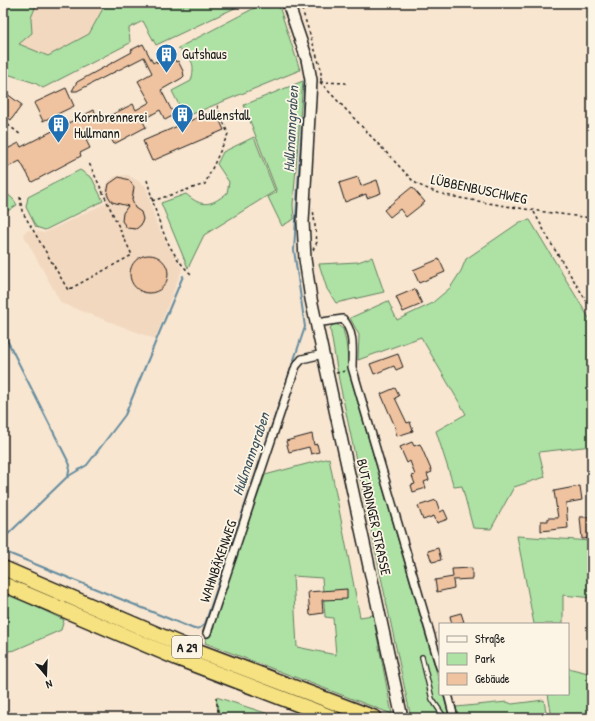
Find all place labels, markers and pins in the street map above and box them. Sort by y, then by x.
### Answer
building icon: Gutshaus [153,41,179,74]
place label: Gutshaus [182,44,227,63]
building icon: Bullenstall [170,102,196,135]
place label: Bullenstall [198,105,251,124]
place label: Kornbrennerei Hullmann [74,107,148,142]
building icon: Kornbrennerei Hullmann [46,112,72,145]

